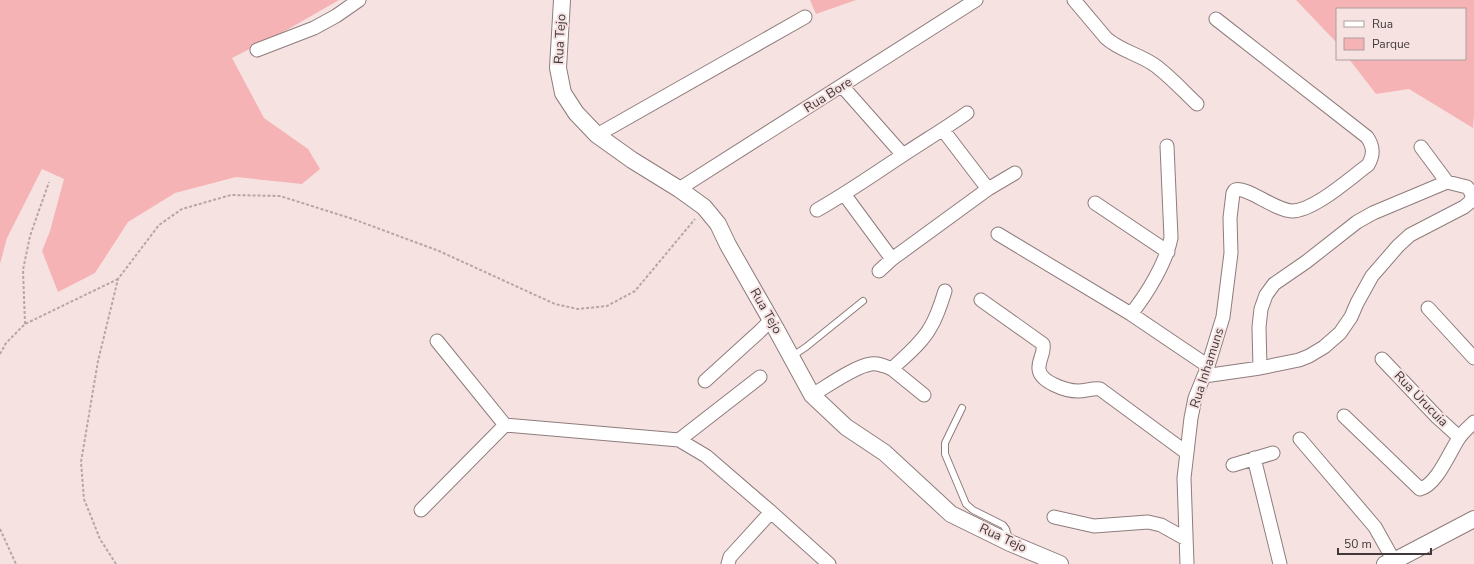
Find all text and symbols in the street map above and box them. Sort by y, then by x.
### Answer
legend [1336,8,1466,60]
street label: Rua Tejo [550,13,570,65]
text: Rua [1372,16,1393,32]
text: Parque [1372,36,1410,52]
street label: Rua Bore [800,73,856,117]
street label: Rua Tejo [746,285,786,337]
street label: Rua Inhamuns [1186,326,1228,410]
street label: Rua Urucuia [1390,367,1452,431]
street label: Rua Tejo [976,519,1030,557]
scale bar [1338,530,1431,556]
text: 50 m [1344,536,1372,552]

